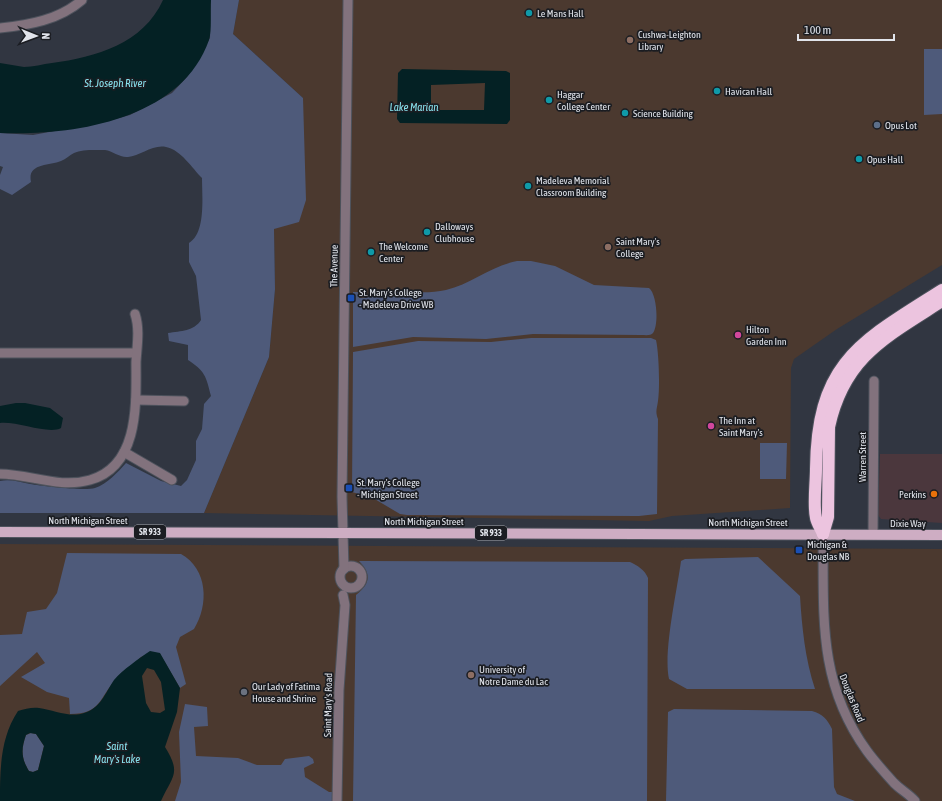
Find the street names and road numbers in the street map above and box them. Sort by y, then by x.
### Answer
street label: The Avenue [328,244,340,287]
street label: Warren Street [857,432,868,482]
street label: North Michigan Street [48,515,128,526]
street label: North Michigan Street [384,516,464,527]
street label: North Michigan Street [708,517,788,528]
street label: Dixie Way [890,518,926,529]
road number: SR 933 [134,525,166,539]
road number: SR 933 [475,526,507,540]
street label: Douglas Road [837,672,867,724]
street label: Saint Mary's Road [322,673,334,737]

